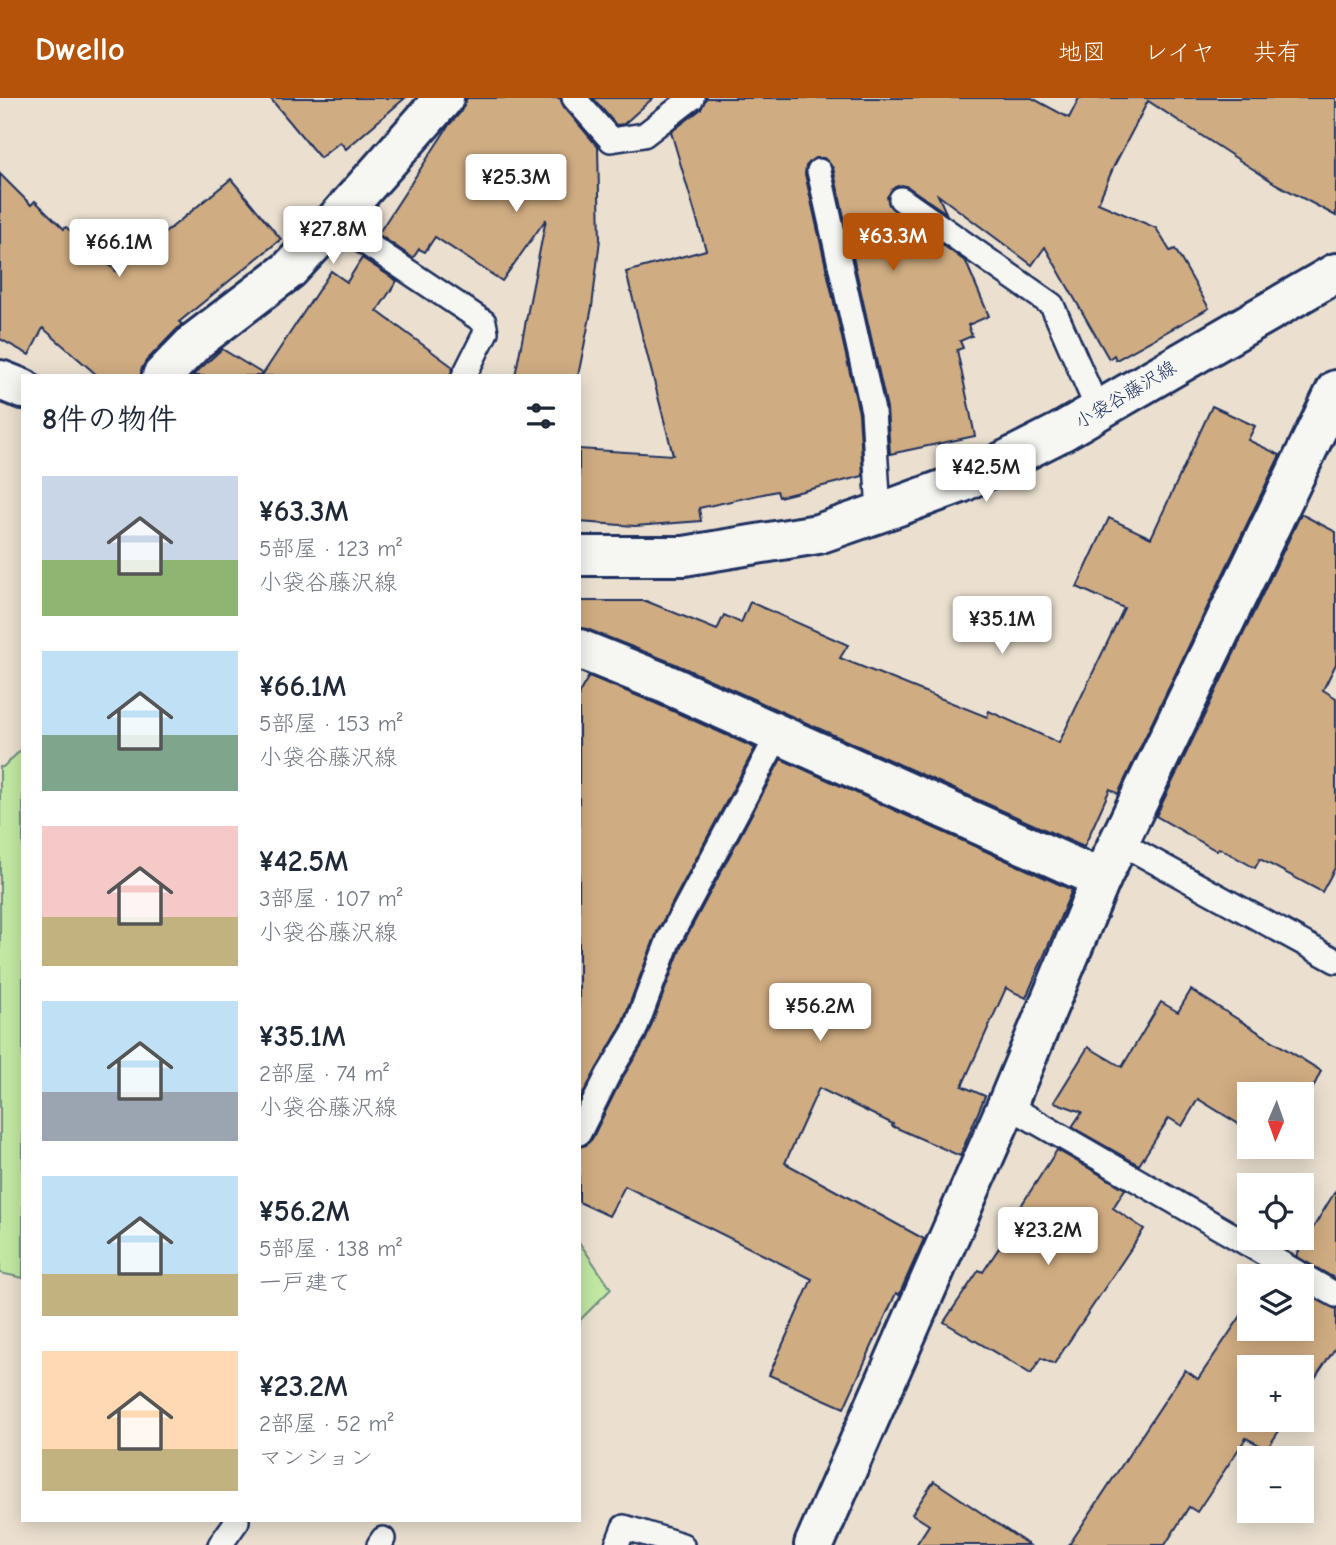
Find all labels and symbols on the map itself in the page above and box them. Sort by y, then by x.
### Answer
pin: ¥25.3M [459,155,573,214]
pin: ¥27.8M [276,206,390,266]
pin: ¥63.3M [836,214,950,273]
pin: ¥66.1M [62,220,176,279]
street label: 小袋谷藤沢線 [1071,356,1180,434]
pin: ¥42.5M [929,444,1043,504]
pin: ¥35.1M [945,596,1059,656]
pin: ¥56.2M [763,984,877,1043]
north arrow [1237,1082,1314,1158]
pin: ¥23.2M [991,1208,1105,1267]

